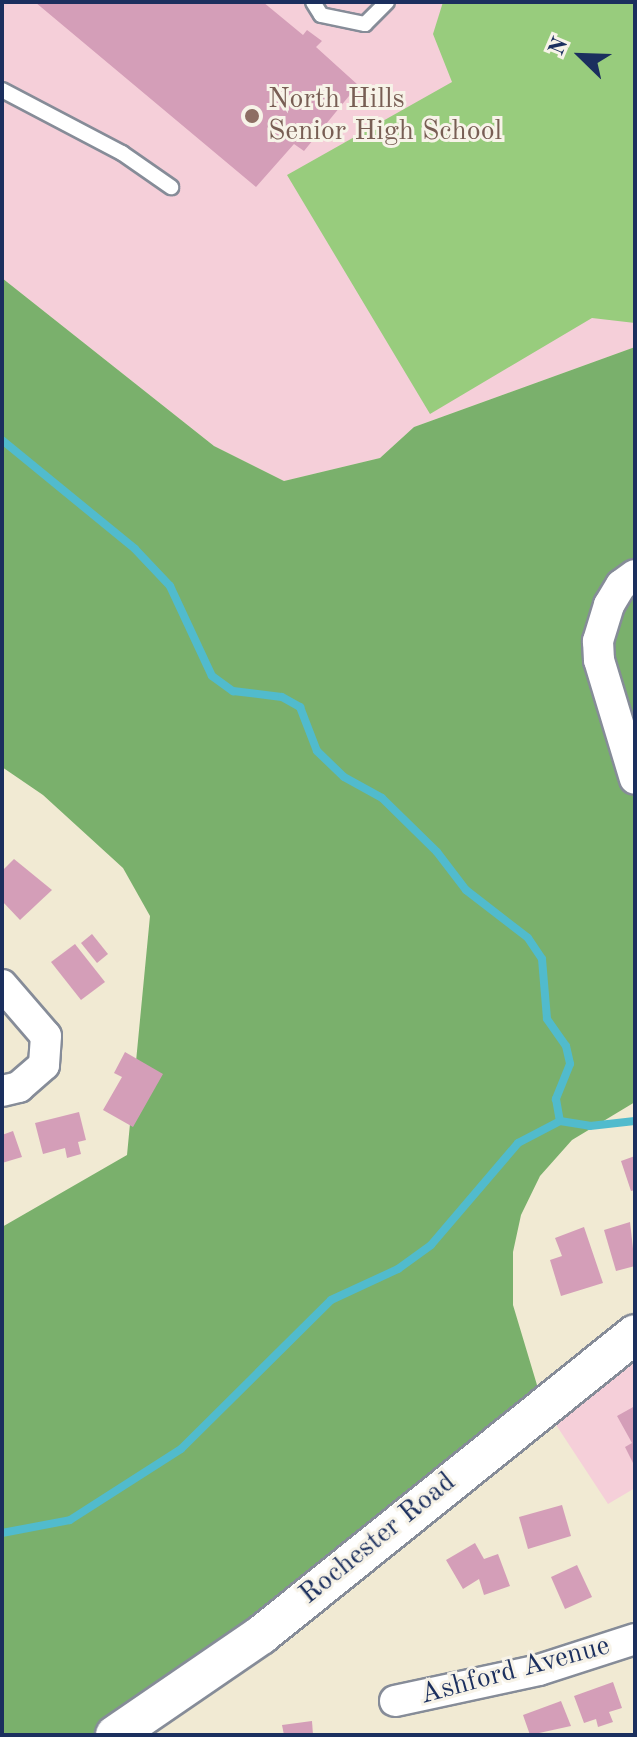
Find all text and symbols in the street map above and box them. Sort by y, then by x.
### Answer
north arrow [541,16,621,96]
text: N [545,35,572,59]
place label: North Hills Senior High School [268,83,502,149]
marker: North Hills Senior High School [243,107,261,125]
street label: Rochester Road [293,1466,463,1612]
street label: Ashford Avenue [417,1630,613,1712]

